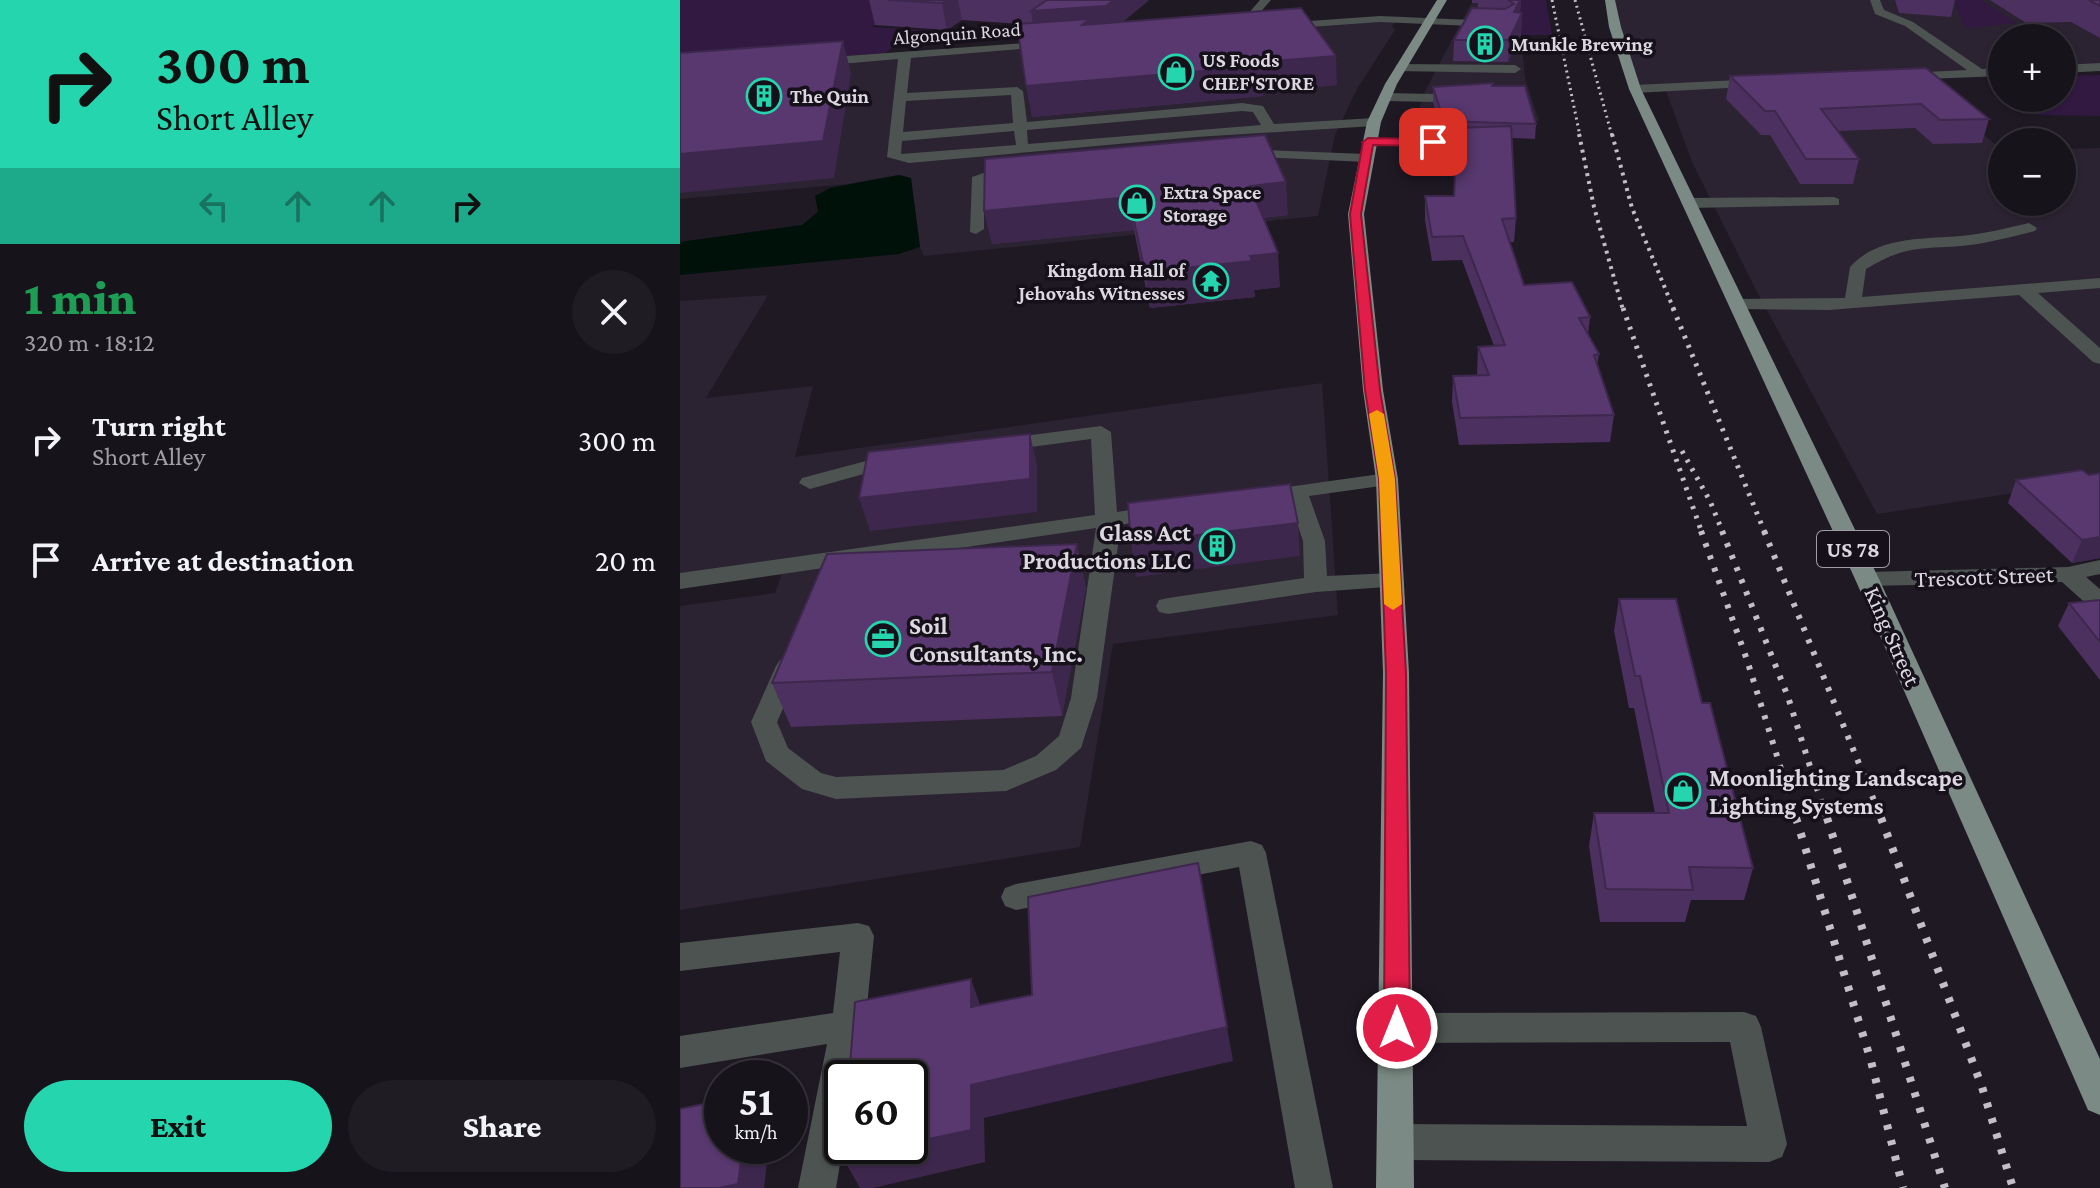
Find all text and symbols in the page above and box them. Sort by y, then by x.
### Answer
street label: Algonquin Road [892,18,1022,49]
map controls [1988,24,2076,216]
button: + [1988,24,2076,112]
building icon: Munkle Brewing [1466,25,1504,63]
icon: right [24,32,128,136]
text: 300 m [156,33,310,95]
place label: Munkle Brewing [1511,33,1653,55]
place label: US Foods CHEF'STORE [1202,49,1315,94]
shop icon: US Foods CHEF'STORE [1157,53,1195,91]
building icon: The Quin [745,77,783,115]
place label: The Quin [790,85,870,107]
text: Short Alley [156,98,313,138]
pin [1399,108,1467,176]
icon: arrive [1411,120,1455,164]
button: − [1988,128,2076,216]
place label: Extra Space Storage [1163,181,1261,226]
icon: left [192,184,236,228]
icon: ahead [276,184,320,228]
icon: ahead [360,184,404,228]
icon: right [444,184,488,228]
shop icon: Extra Space Storage [1118,184,1156,222]
place label: Kingdom Hall of Jehovahs Witnesses [1017,259,1187,304]
temple icon: Kingdom Hall of Jehovahs Witnesses [1192,262,1230,300]
button: close [572,270,656,354]
text: 1 min [24,271,136,324]
text: 320 m · 18:12 [24,328,155,357]
text: Turn right [92,409,226,442]
icon: right [24,418,68,462]
text: 300 m [578,424,656,457]
text: Short Alley [92,442,206,471]
place label: Glass Act Productions LLC [1022,519,1191,574]
building icon: Glass Act Productions LLC [1198,527,1236,565]
road number: US 78 [1817,531,1889,567]
icon: arrive [24,538,68,582]
text: Arrive at destination [92,544,354,577]
text: 20 m [595,544,656,577]
street label: Trescott Street [1914,560,2055,592]
street label: King Street [1859,582,1927,691]
place label: Soil Consultants, Inc. [909,612,1083,668]
office icon: Soil Consultants, Inc. [864,620,902,658]
place label: Moonlighting Landscape Lighting Systems [1709,764,1963,819]
shop icon: Moonlighting Landscape Lighting Systems [1664,772,1702,810]
position arrow [1355,986,1439,1070]
speed limit sign: 60 [824,1060,928,1164]
text: 51 [739,1079,773,1124]
button: Exit [24,1080,332,1172]
button: Share [348,1080,656,1172]
text: km/h [734,1121,778,1143]

